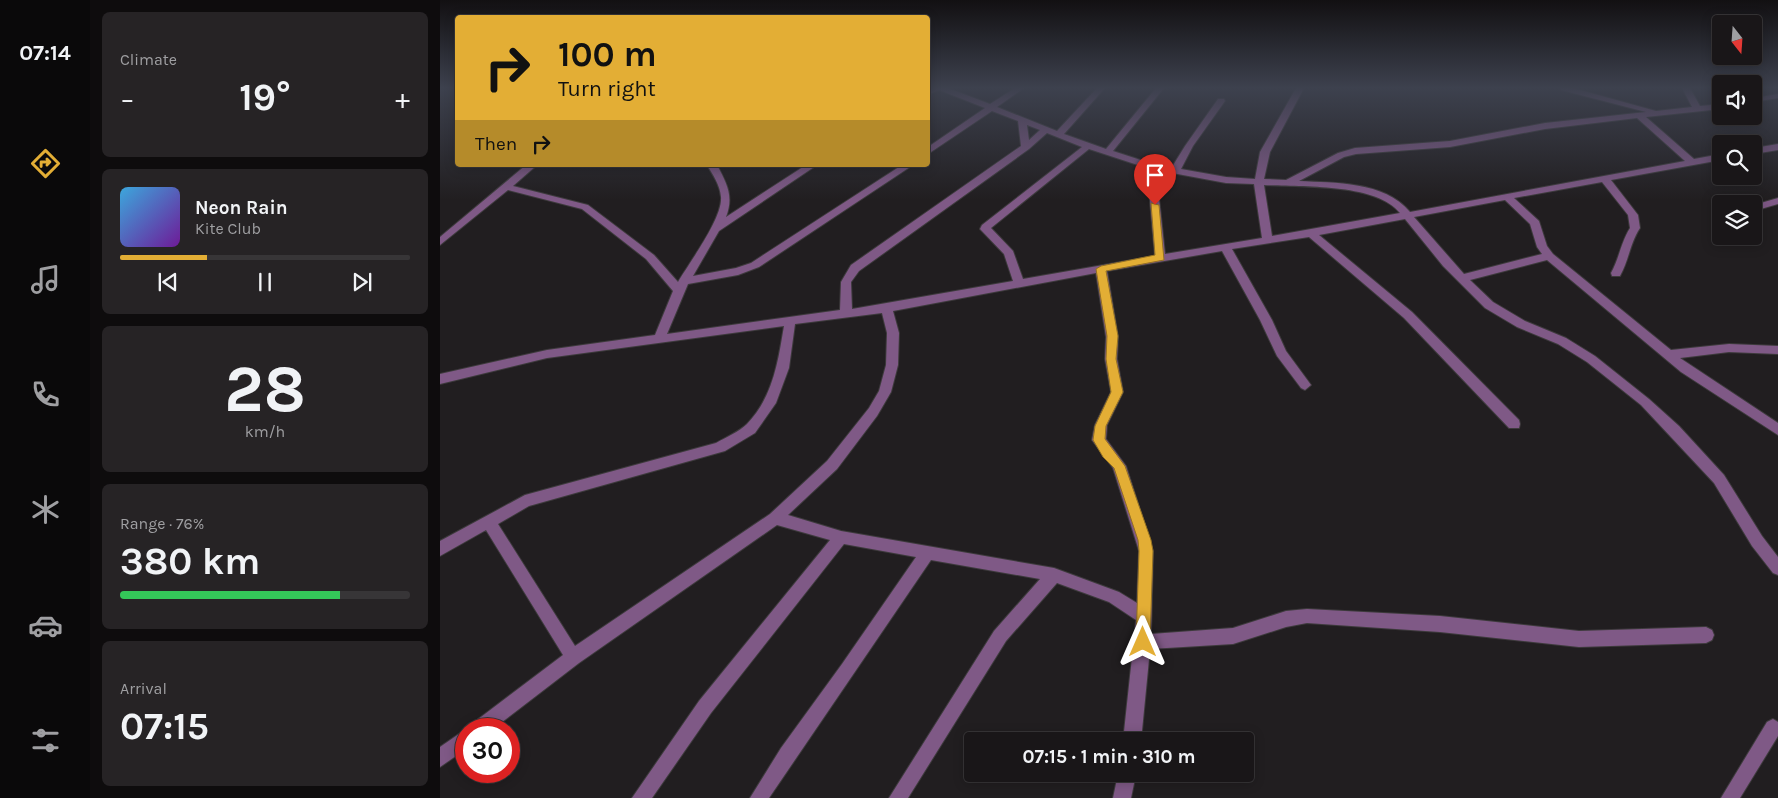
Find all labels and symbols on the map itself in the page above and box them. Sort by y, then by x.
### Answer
north arrow [1712,15,1762,65]
pin [1134,154,1176,205]
position arrow [1116,615,1168,667]
speed limit sign: 30 [455,718,520,783]

